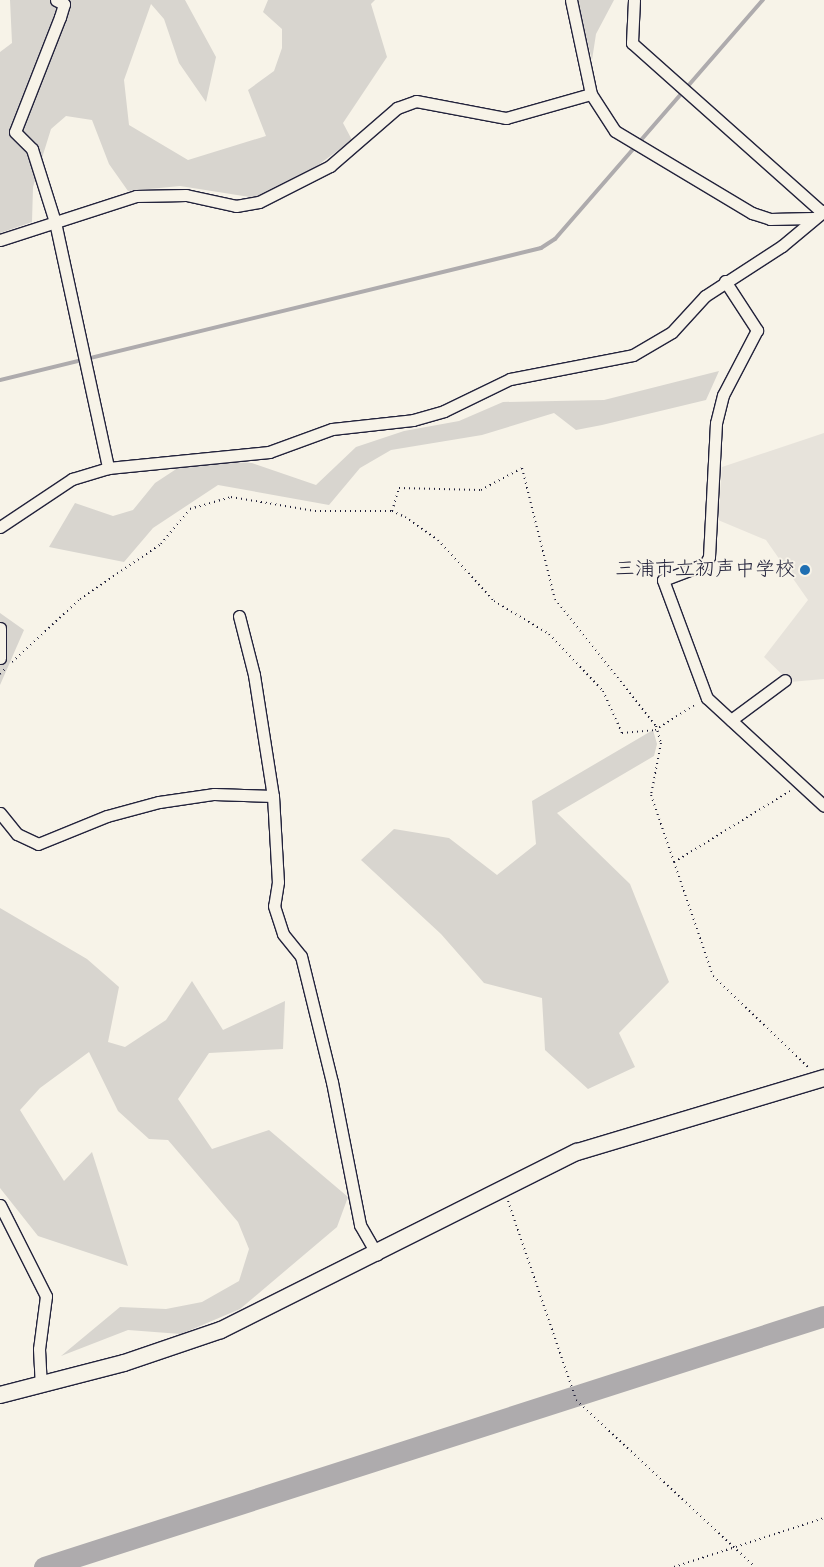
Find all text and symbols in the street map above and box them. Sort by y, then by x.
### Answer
place label: 三浦市立初声中学校 [615,558,795,582]
marker: 三浦市立初声中学校 [799,564,811,576]

